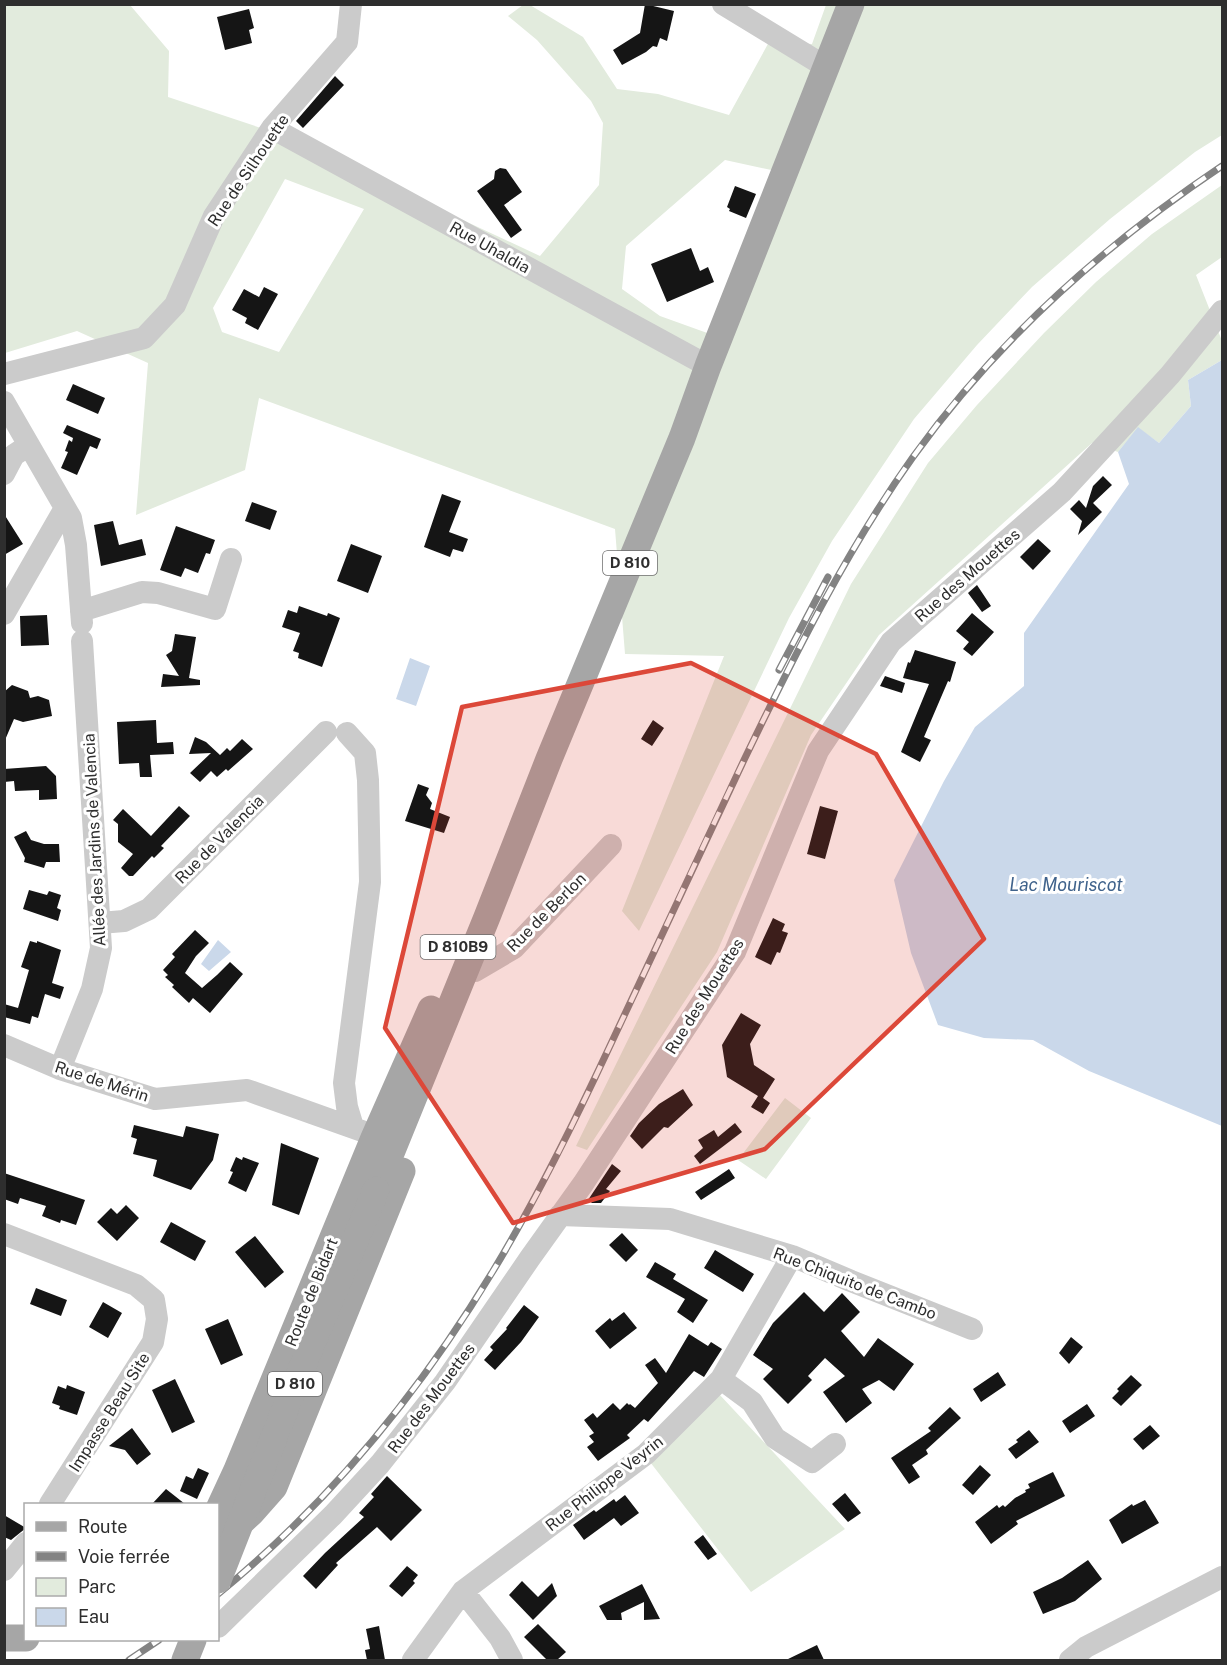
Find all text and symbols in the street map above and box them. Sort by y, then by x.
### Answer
street label: Rue de Silhouette [204,111,293,230]
street label: Rue Uhaldia [446,218,533,277]
street label: Rue des Mouettes [911,525,1024,626]
road number: D 810 [603,551,657,575]
street label: Allée des Jardins de Valencia [79,733,110,947]
street label: Rue de Valencia [171,791,268,888]
street label: Rue de Berlon [503,869,590,956]
water label: Lac Mouriscot [1009,874,1123,895]
road number: D 810B9 [420,935,496,959]
street label: Rue des Mouettes [661,935,748,1058]
street label: Rue de Mérin [52,1057,151,1106]
street label: Route de Bidart [281,1235,342,1349]
street label: Rue Chiquito de Cambo [771,1244,939,1323]
street label: Rue des Mouettes [384,1340,479,1457]
street label: Impasse Beau Site [65,1349,154,1475]
road number: D 810 [268,1372,322,1396]
street label: Rue Philippe Veyrin [542,1432,667,1535]
legend [24,1503,219,1641]
text: Route [78,1516,127,1537]
text: Voie ferrée [78,1546,170,1567]
text: Parc [78,1576,116,1597]
text: Eau [78,1606,109,1627]

